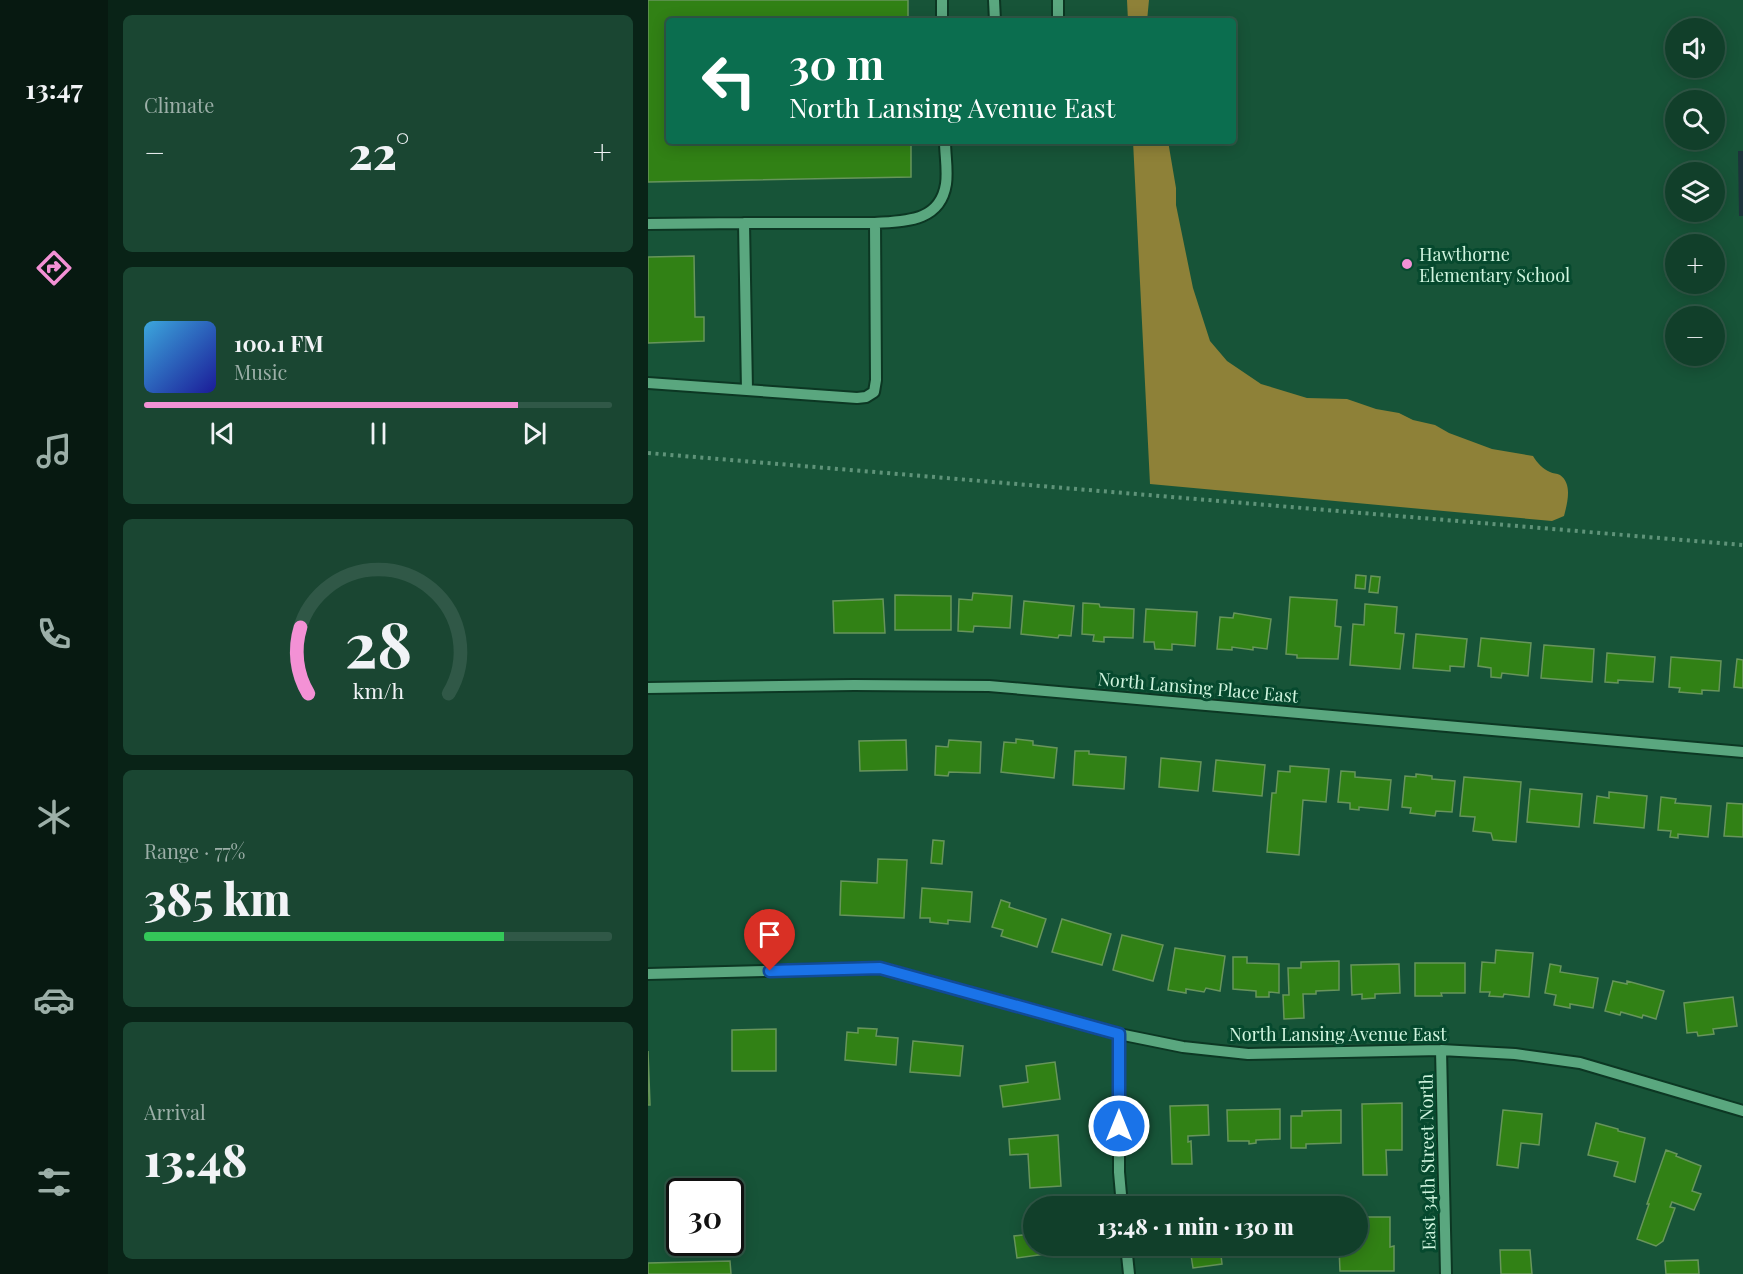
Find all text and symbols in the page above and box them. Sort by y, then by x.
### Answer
map controls [1665,18,1725,366]
button: sound [1665,18,1725,78]
text: 30 m [789,35,884,91]
icon: left [690,42,768,120]
text: 13:47 [25,70,83,106]
text: North Lansing Avenue East [789,89,1115,125]
button: search [1665,90,1725,150]
text: Climate [144,91,214,118]
text: 22° [349,121,409,181]
text: − [144,129,165,173]
text: + [593,129,612,173]
button: layers [1665,162,1725,222]
button: + [1665,234,1725,294]
place label: Hawthorne Elementary School [1419,242,1570,287]
icon: directions [33,247,75,289]
marker: Hawthorne Elementary School [1400,257,1414,271]
button: − [1665,306,1725,366]
text: 100.1 FM [234,328,324,358]
text: Music [234,358,287,385]
icon: previous [206,417,239,450]
icon: pause [362,417,395,450]
icon: next [518,417,551,450]
icon: music [33,430,75,472]
text: 28 [344,600,412,684]
icon: phone [33,613,75,655]
street label: North Lansing Place East [1097,666,1300,708]
text: km/h [352,676,404,704]
icon: climate [33,796,75,838]
text: Range · 77% [144,837,245,864]
text: 385 km [144,867,291,927]
pin [744,909,795,971]
icon: arrive [753,918,786,951]
icon: car [33,979,75,1021]
street label: North Lansing Avenue East [1229,1022,1447,1046]
street label: East 34th Street North [1413,1073,1441,1251]
position arrow [1087,1094,1151,1158]
text: Arrival [144,1098,206,1125]
text: 13:48 [144,1128,247,1188]
icon: filters [33,1161,75,1203]
speed limit sign: 30 [666,1178,744,1256]
text: 13:48 · 1 min · 130 m [1097,1211,1294,1241]

